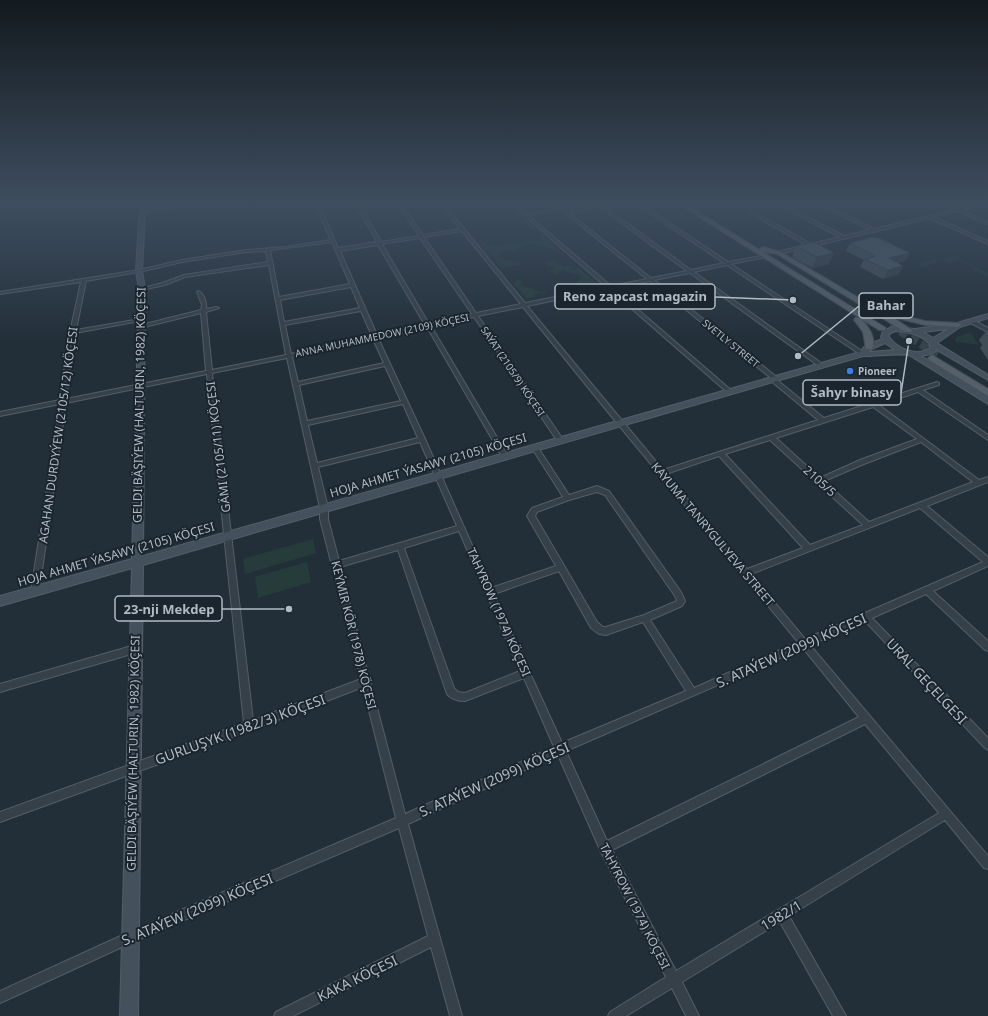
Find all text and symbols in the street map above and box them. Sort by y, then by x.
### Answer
callout: Reno zapcast magazin [555,284,715,309]
street label: GELDI BÄŞIÝEW (HALTURIN, 1982) KÖÇESI [128,287,150,523]
text: Reno zapcast magazin [563,287,707,305]
callout: Bahar [859,293,913,318]
text: Bahar [867,296,905,314]
street label: ANNA MUHAMMEDOW (2109) KÖÇESI [294,310,470,360]
street label: SVETLY STREET [699,316,763,371]
street label: SAÝAT (2105/9) KÖÇESI [478,323,548,419]
street label: AGAHAN DURDYÝEW (2105/12) KÖÇESI [34,326,82,544]
place label: Pioneer [858,364,897,378]
marker: Pioneer [845,366,855,376]
street label: GÄMI (2105/11) KÖÇESI [202,380,234,514]
callout: Šahyr binasy [803,380,901,405]
text: Šahyr binasy [811,383,894,401]
street label: HOJA AHMET ÝASAWY (2105) KÖÇESI [328,429,528,501]
street label: KAYUMA TANRYGULYEVA STREET [648,458,779,610]
street label: 2105/5 [800,462,840,500]
street label: HOJA AHMET ÝASAWY (2105) KÖÇESI [16,518,216,590]
street label: TAHYROW (1974) KÖÇESI [463,545,535,679]
street label: KEÝMIR KÖR (1978) KÖÇESI [327,559,381,711]
callout: 23-nji Mekdep [115,596,222,621]
text: 23-nji Mekdep [124,600,214,618]
street label: S. ATAÝEW (2099) KÖÇESI [713,608,869,692]
street label: URAL GEÇELGESI [882,634,972,728]
street label: GELDI BÄŞIÝEW (HALTURIN, 1982) KÖÇESI [122,635,144,871]
street label: GURLUŞYK (1982/3) KÖÇESI [152,689,328,769]
street label: S. ATAÝEW (2099) KÖÇESI [416,737,572,821]
street label: TAHYROW (1974) KÖÇESI [596,840,674,972]
street label: S. ATAÝEW (2099) KÖÇESI [118,868,276,950]
street label: 1982/1 [757,895,805,935]
street label: KAKA KÖÇESI [314,950,401,1006]

